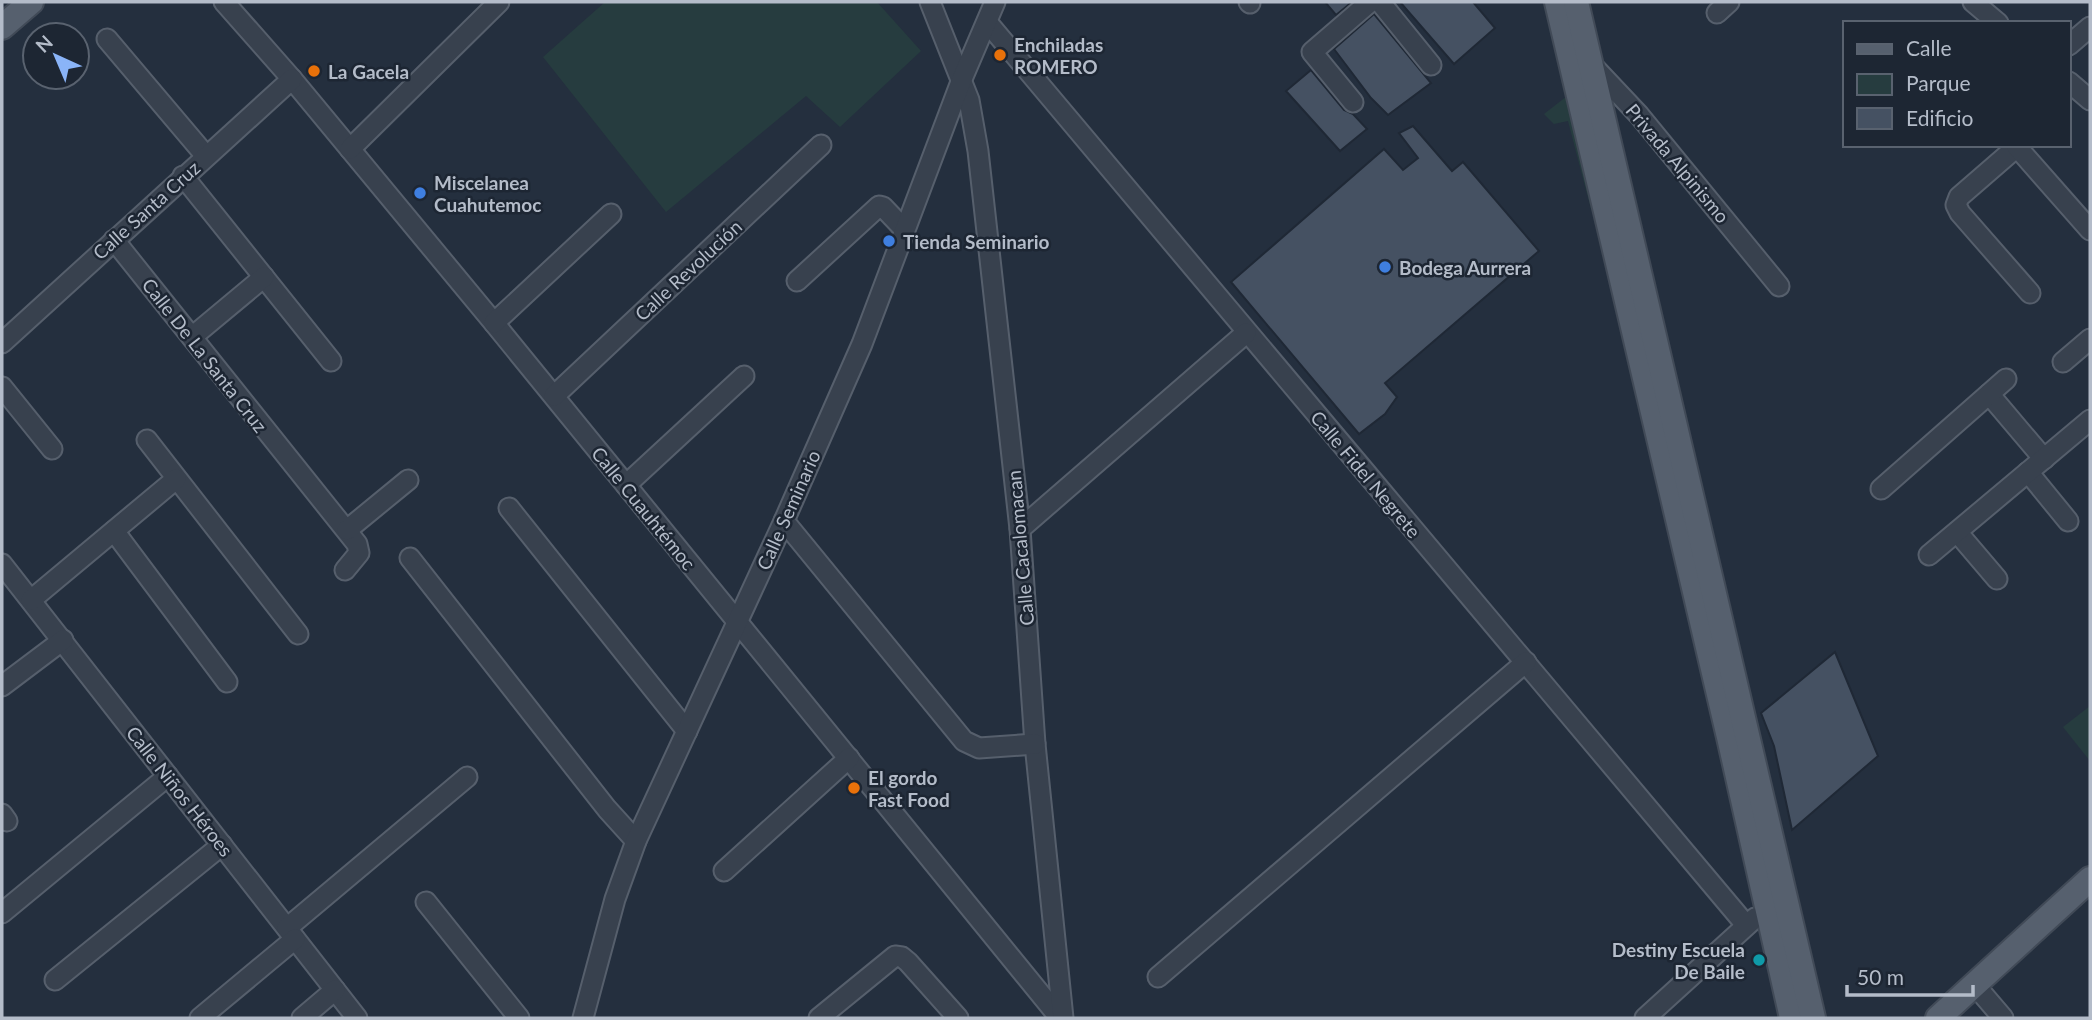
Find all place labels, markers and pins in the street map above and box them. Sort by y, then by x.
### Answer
place label: Enchiladas ROMERO [1014,33,1103,78]
marker: Enchiladas ROMERO [992,47,1008,63]
place label: La Gacela [328,60,409,83]
marker: La Gacela [306,63,322,79]
place label: Miscelanea Cuahutemoc [434,171,541,216]
marker: Miscelanea Cuahutemoc [412,185,428,201]
place label: Tienda Seminario [903,230,1050,253]
marker: Tienda Seminario [881,233,897,249]
place label: Bodega Aurrera [1399,256,1531,279]
marker: Bodega Aurrera [1377,259,1393,275]
place label: El gordo Fast Food [868,766,950,811]
marker: El gordo Fast Food [846,780,862,796]
place label: Destiny Escuela De Baile [1612,938,1745,983]
marker: Destiny Escuela De Baile [1751,952,1767,968]

